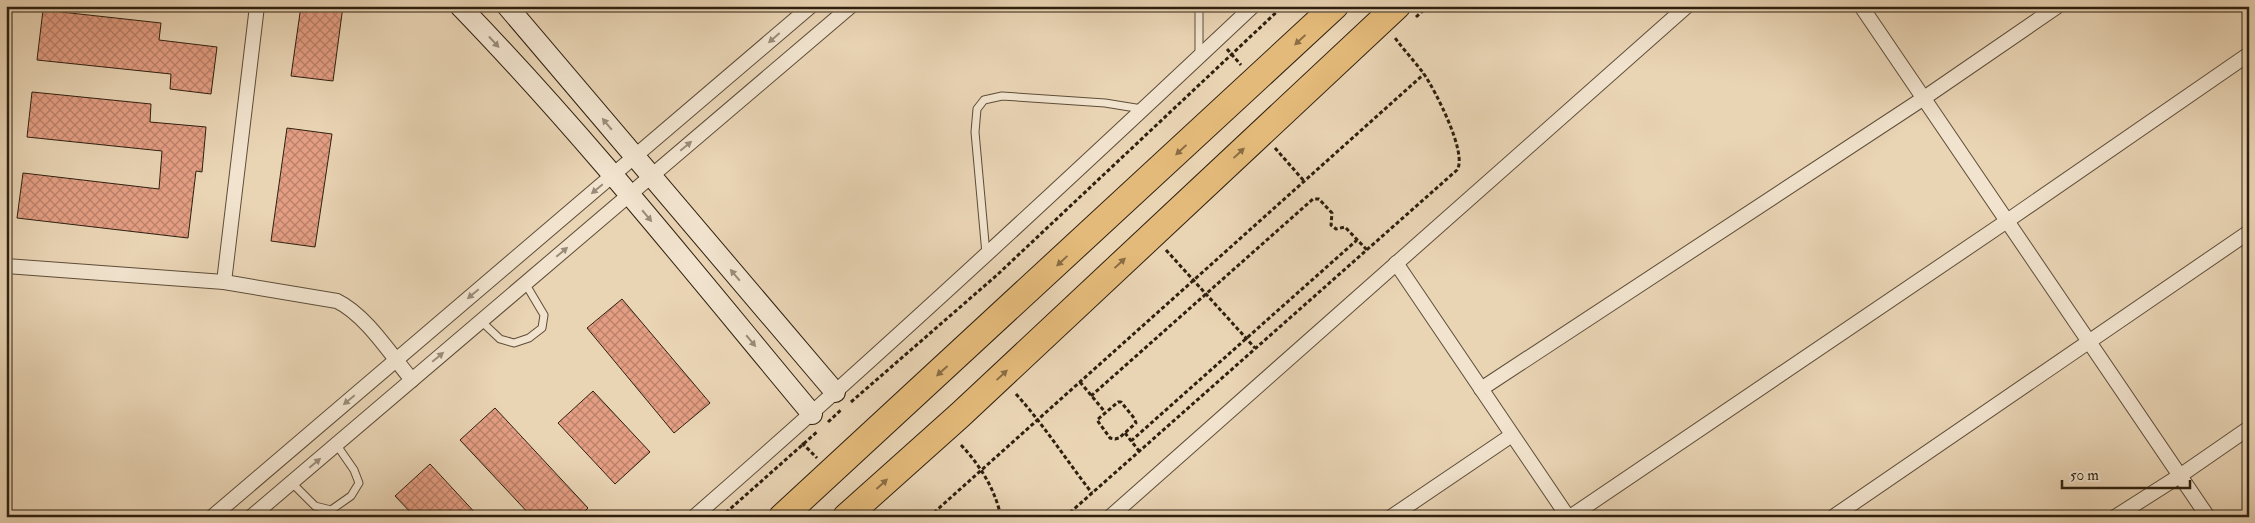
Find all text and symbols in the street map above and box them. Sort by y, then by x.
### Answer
one-way arrow [768,32,780,44]
one-way arrow [1294,34,1306,46]
one-way arrow [488,35,500,47]
one-way arrow [602,118,613,131]
one-way arrow [679,141,692,152]
one-way arrow [1175,144,1187,156]
one-way arrow [1233,147,1245,159]
one-way arrow [591,184,604,195]
one-way arrow [642,209,653,222]
one-way arrow [556,247,568,258]
one-way arrow [1056,255,1068,267]
one-way arrow [1114,258,1127,269]
one-way arrow [730,268,741,281]
one-way arrow [467,289,480,300]
one-way arrow [746,334,757,347]
one-way arrow [432,352,445,363]
one-way arrow [936,365,948,377]
one-way arrow [996,369,1008,381]
one-way arrow [344,394,356,406]
one-way arrow [308,457,321,468]
scale bar [2062,458,2190,490]
text: 50 m [2070,466,2099,485]
one-way arrow [875,478,887,490]

